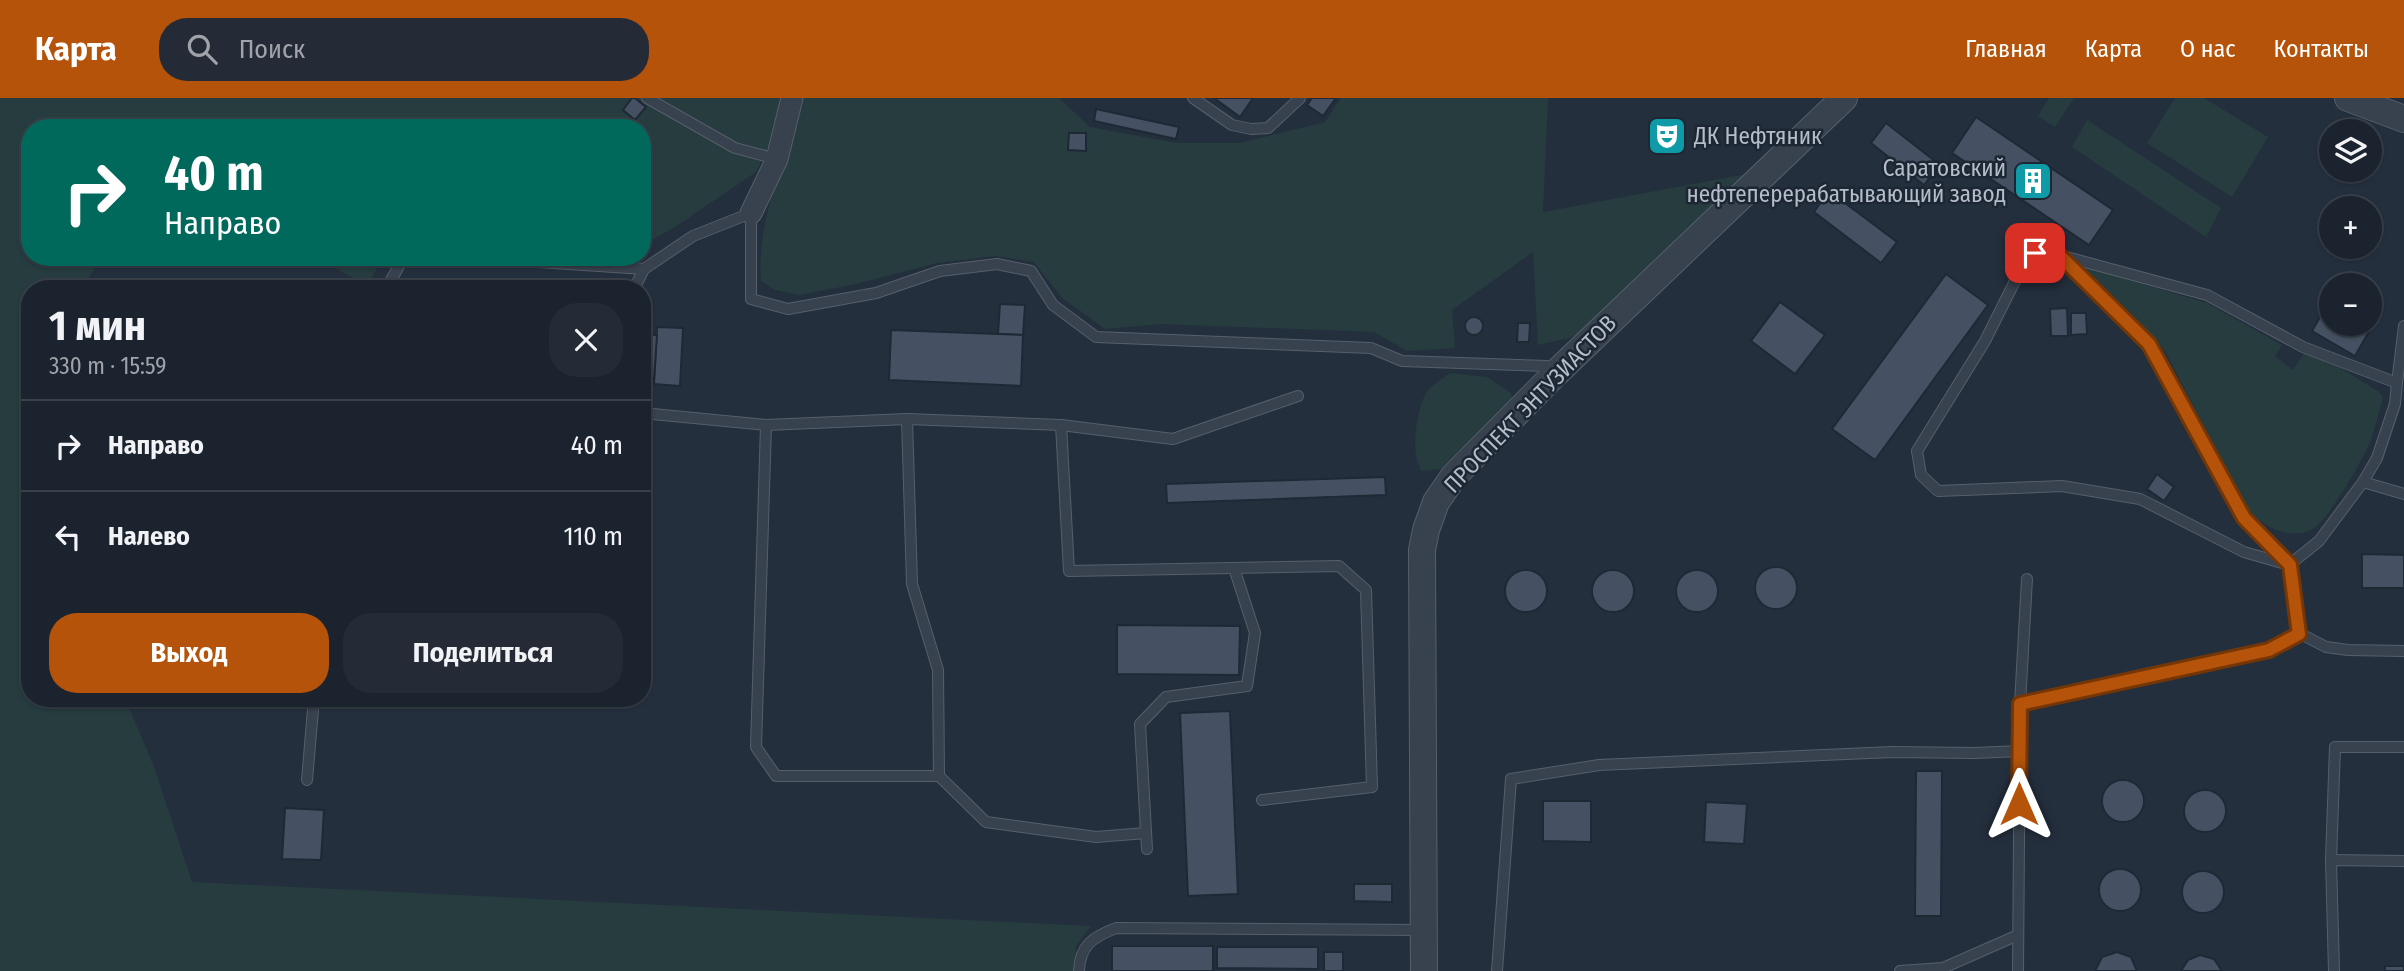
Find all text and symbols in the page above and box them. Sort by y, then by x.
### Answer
search box [159,18,649,81]
text: Карта [35,29,117,69]
icon: search [183,30,221,68]
text: Поиск [239,34,305,65]
text: Главная [1965,35,2047,63]
text: Карта [2085,35,2142,63]
text: О нас [2180,35,2235,63]
text: Контакты [2273,35,2369,63]
theatre icon: ДК Нефтяник [1646,115,1688,157]
map controls [2319,119,2382,336]
button: layers [2319,119,2382,182]
place label: ДК Нефтяник [1693,122,1822,150]
text: 40 m [164,144,264,203]
icon: right [49,147,140,238]
place label: Саратовский нефтеперерабатывающий завод [1686,154,2006,208]
building icon: Саратовский нефтеперерабатывающий завод [2012,160,2054,202]
button: + [2319,196,2382,259]
text: Направо [164,204,281,242]
pin [2005,223,2065,283]
icon: arrive [2016,234,2054,272]
button: − [2319,273,2382,336]
text: 1 мин [49,301,146,351]
button: close [549,303,623,377]
street label: ПРОСПЕКТ ЭНТУЗИАСТОВ [1438,309,1622,499]
text: 330 m · 15:59 [49,352,166,380]
icon: right [49,427,87,465]
text: Направо [108,430,204,461]
text: 40 m [571,430,623,461]
icon: left [49,518,87,556]
text: Налево [108,521,190,552]
text: 110 m [563,521,623,552]
button: Выход [49,613,329,693]
button: Поделиться [343,613,623,693]
position arrow [1982,767,2056,841]

